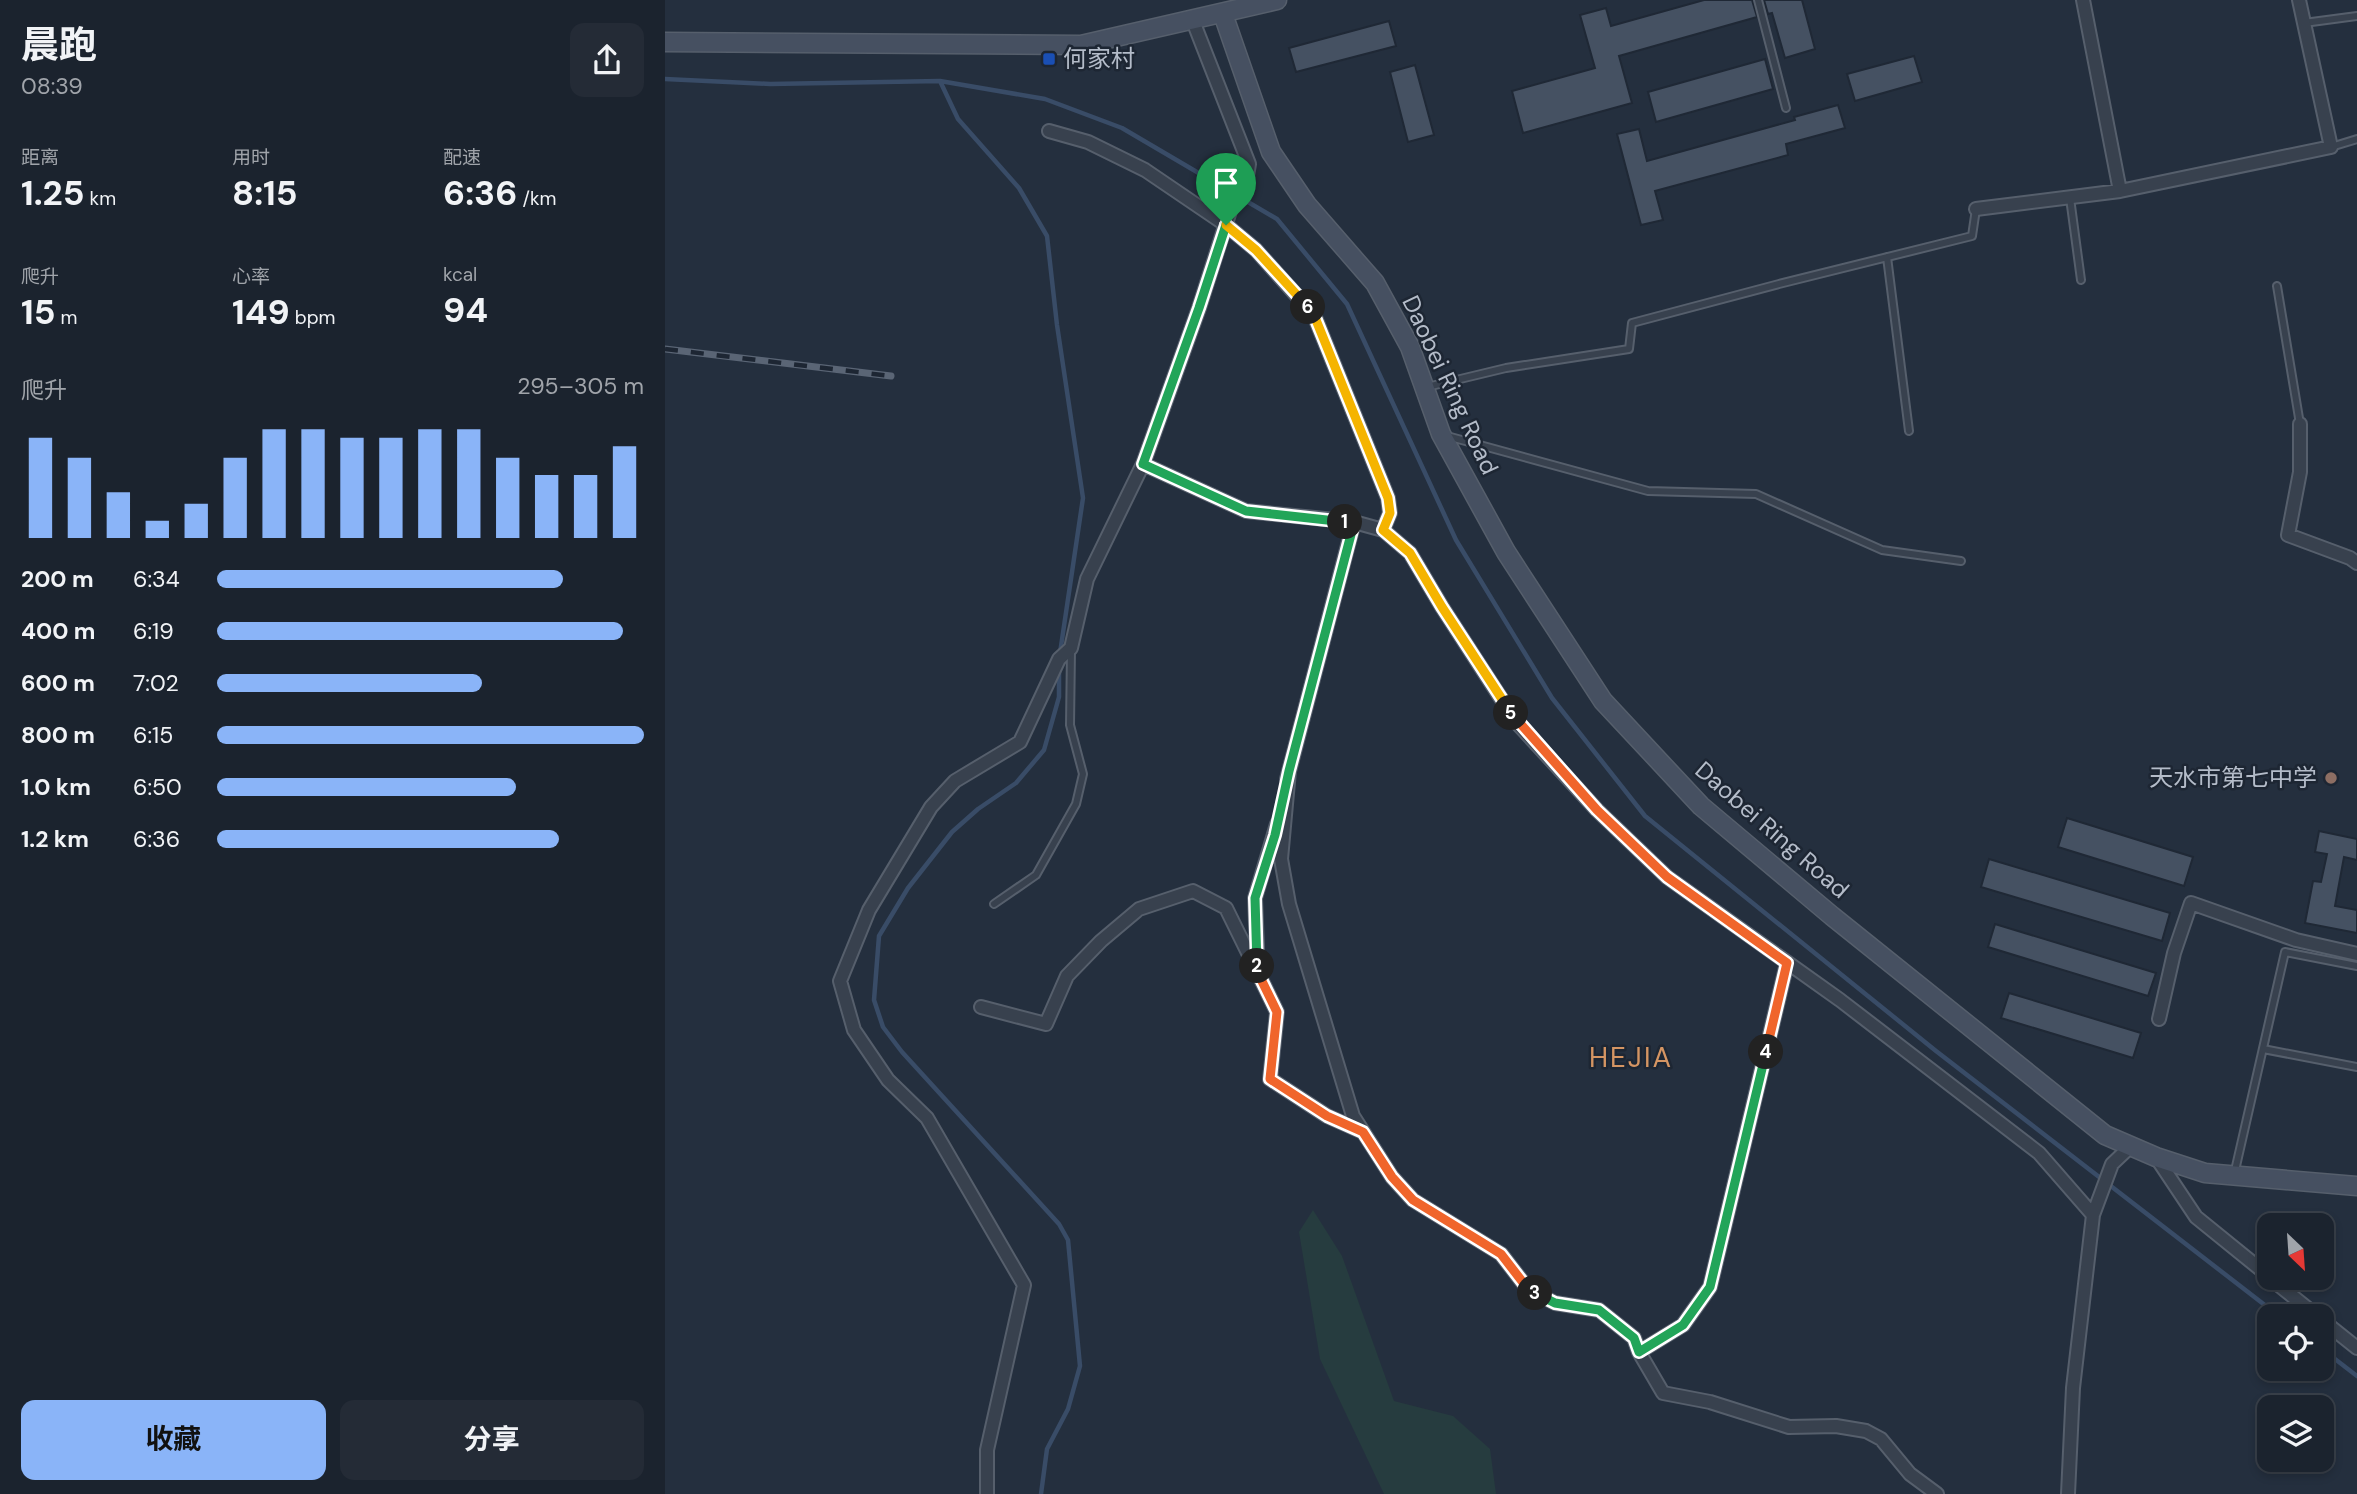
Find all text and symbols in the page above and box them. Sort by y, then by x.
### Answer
text: 晨跑 [21,20,97,70]
button: share [570,23,644,97]
place label: 何家村 [1063,43,1135,74]
marker: 何家村 [1041,51,1057,67]
text: 08:39 [21,71,83,101]
text: 距离 [21,145,59,170]
text: 用时 [232,145,270,170]
text: 配速 [443,145,481,170]
pin [1196,153,1256,225]
icon: arrive [1207,164,1245,202]
text: 1.25 [21,170,85,216]
text: 8:15 [232,170,298,216]
text: 6:36 [443,170,517,216]
text: km [85,186,116,211]
text: /km [517,186,556,211]
text: kcal [443,262,477,287]
text: 爬升 [21,264,59,289]
text: 心率 [232,264,270,289]
text: 94 [443,287,488,333]
text: 15 [21,289,56,335]
text: 149 [232,289,290,335]
pin: 6 [1291,290,1325,324]
street label: Daobei Ring Road [1395,290,1506,479]
text: 6 [1301,294,1314,319]
text: m [56,305,78,330]
text: bpm [290,305,336,330]
text: 295–305 m [517,371,644,401]
text: 爬升 [21,375,67,405]
pin: 1 [1327,504,1363,540]
text: 1 [1341,509,1348,534]
text: 200 m [21,564,94,594]
text: 6:34 [133,564,180,594]
text: 400 m [21,616,95,646]
text: 6:19 [133,616,174,646]
text: 600 m [21,668,95,698]
text: 7:02 [133,668,179,698]
pin: 5 [1493,696,1529,730]
text: 5 [1505,700,1516,725]
text: 800 m [21,720,95,750]
text: 6:15 [133,720,173,750]
street label: Daobei Ring Road [1689,754,1856,905]
place label: 天水市第七中学 [2149,762,2317,793]
marker: 天水市第七中学 [2323,770,2339,786]
text: 1.0 km [21,772,91,802]
text: 6:50 [133,772,182,802]
text: 1.2 km [21,824,89,854]
text: 6:36 [133,824,180,854]
pin: 2 [1239,948,1275,984]
text: 2 [1251,953,1262,978]
pin: 4 [1749,1034,1783,1070]
district label: HEJIA [1589,1039,1673,1076]
text: 4 [1759,1039,1772,1064]
north arrow [2257,1213,2335,1290]
map controls [2257,1213,2334,1472]
pin: 3 [1517,1276,1553,1310]
text: 3 [1529,1280,1540,1305]
button: locate [2257,1304,2334,1381]
button: layers [2257,1395,2334,1472]
button: 收藏 [21,1400,326,1480]
button: 分享 [340,1400,644,1480]

